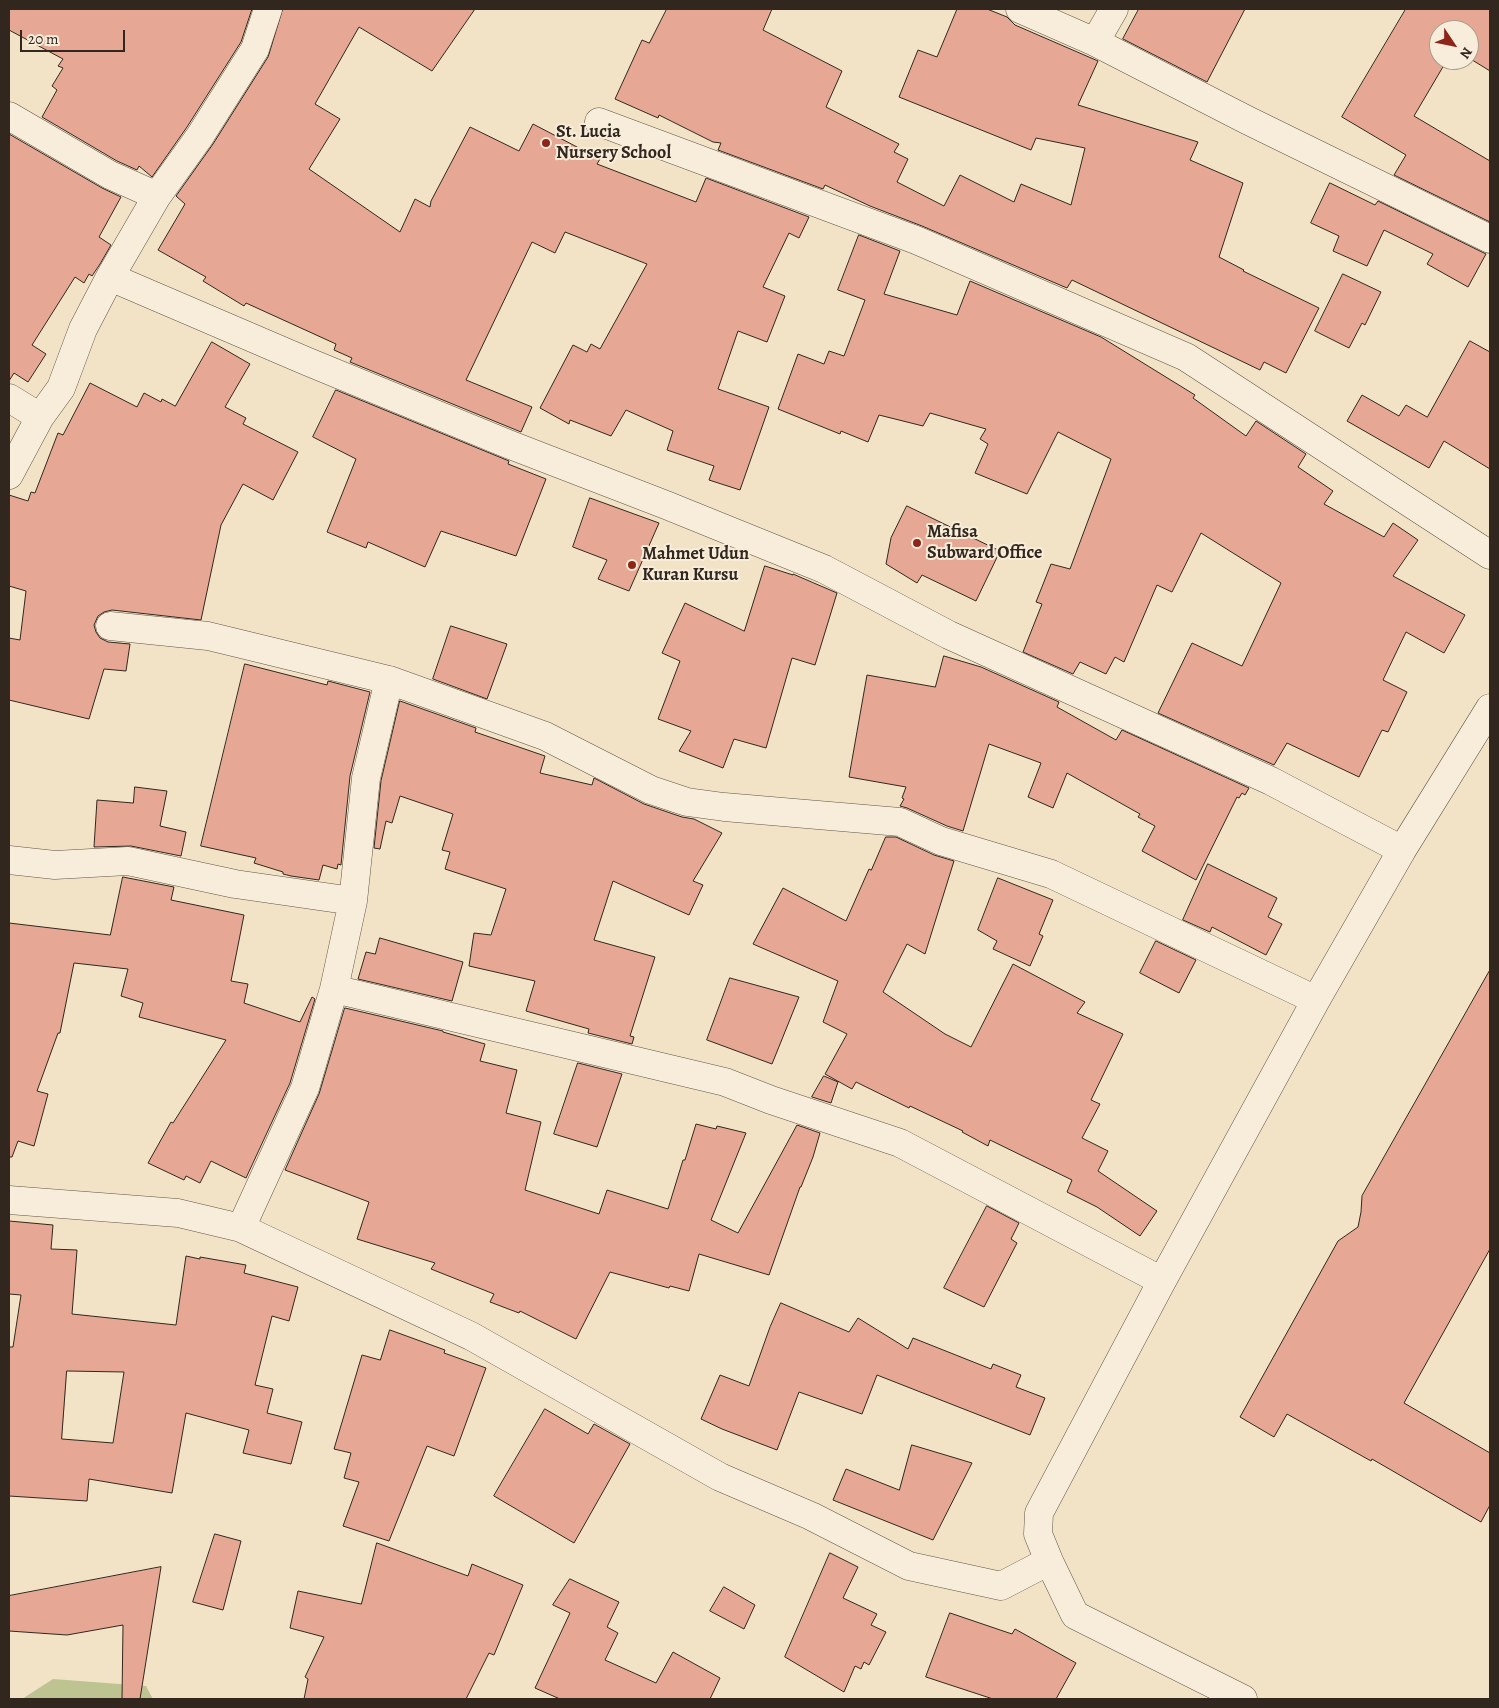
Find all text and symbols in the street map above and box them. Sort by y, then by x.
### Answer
scale bar [22,20,128,52]
north arrow [1429,20,1479,70]
text: 20 m [28,29,59,49]
text: N [1455,44,1477,63]
place label: St. Lucia Nursery School [556,122,671,164]
marker: St. Lucia Nursery School [540,137,552,149]
place label: Mafisa Subward Office [927,522,1042,564]
marker: Mafisa Subward Office [911,537,923,549]
place label: Mahmet Udun Kuran Kursu [642,544,749,586]
marker: Mahmet Udun Kuran Kursu [626,559,638,571]

